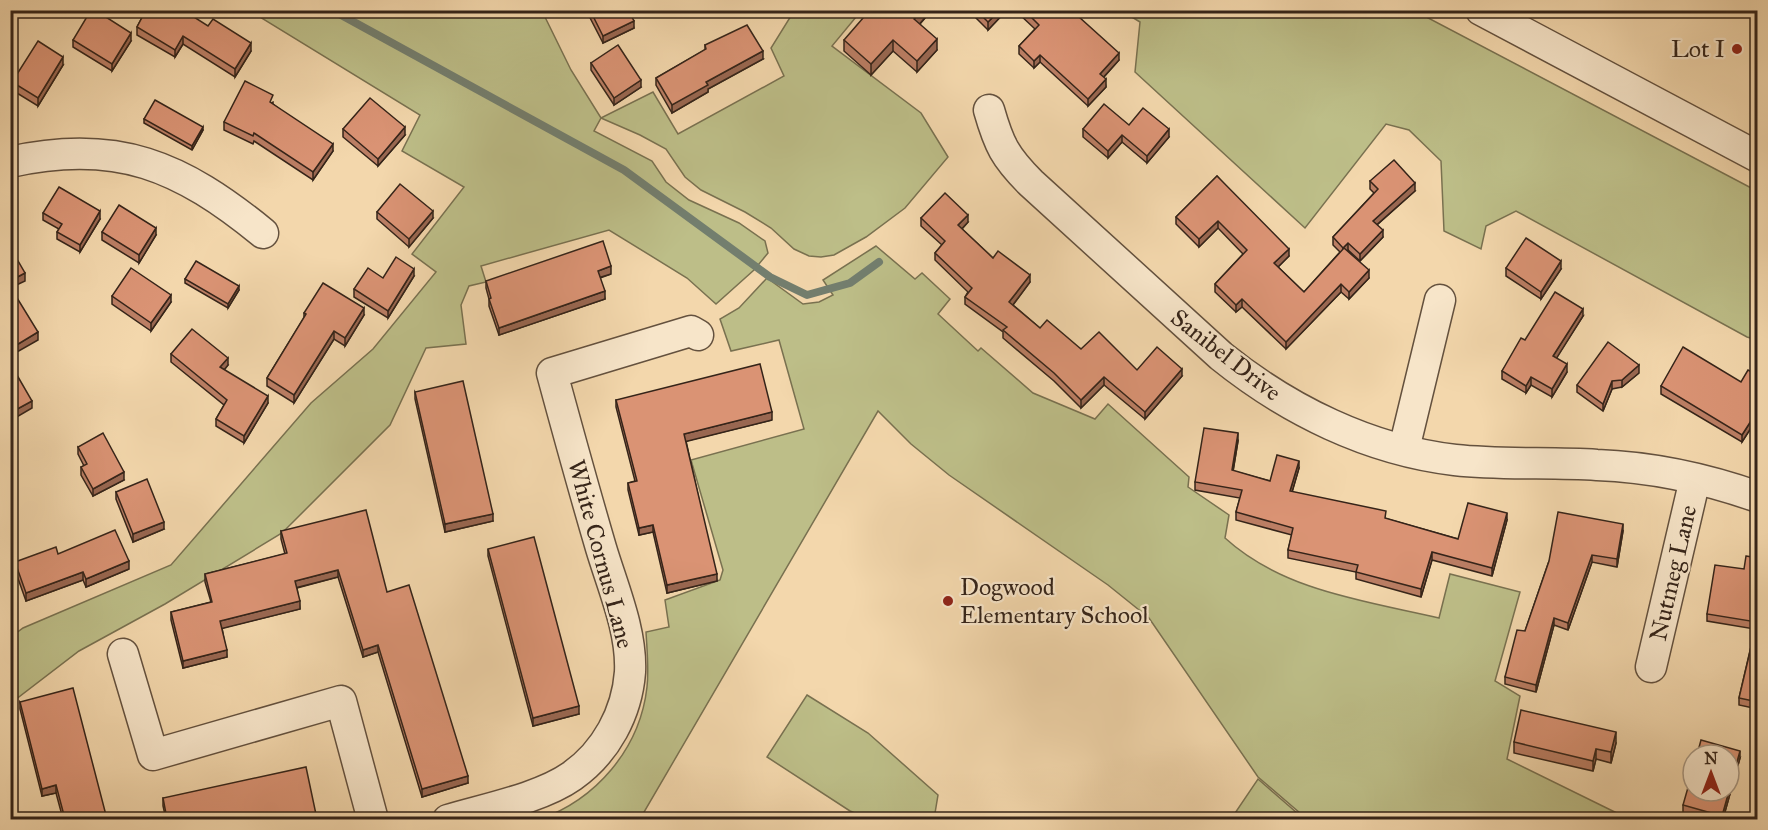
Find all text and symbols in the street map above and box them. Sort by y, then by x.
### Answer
place label: Lot I [1671,34,1725,64]
marker: Lot I [1730,42,1744,56]
street label: Sanibel Drive [1165,302,1287,408]
street label: White Cornus Lane [561,456,641,652]
street label: Nutmeg Lane [1643,502,1703,644]
place label: Dogwood Elementary School [960,572,1149,630]
marker: Dogwood Elementary School [941,594,955,608]
north arrow [1681,743,1741,803]
text: N [1704,749,1718,768]

